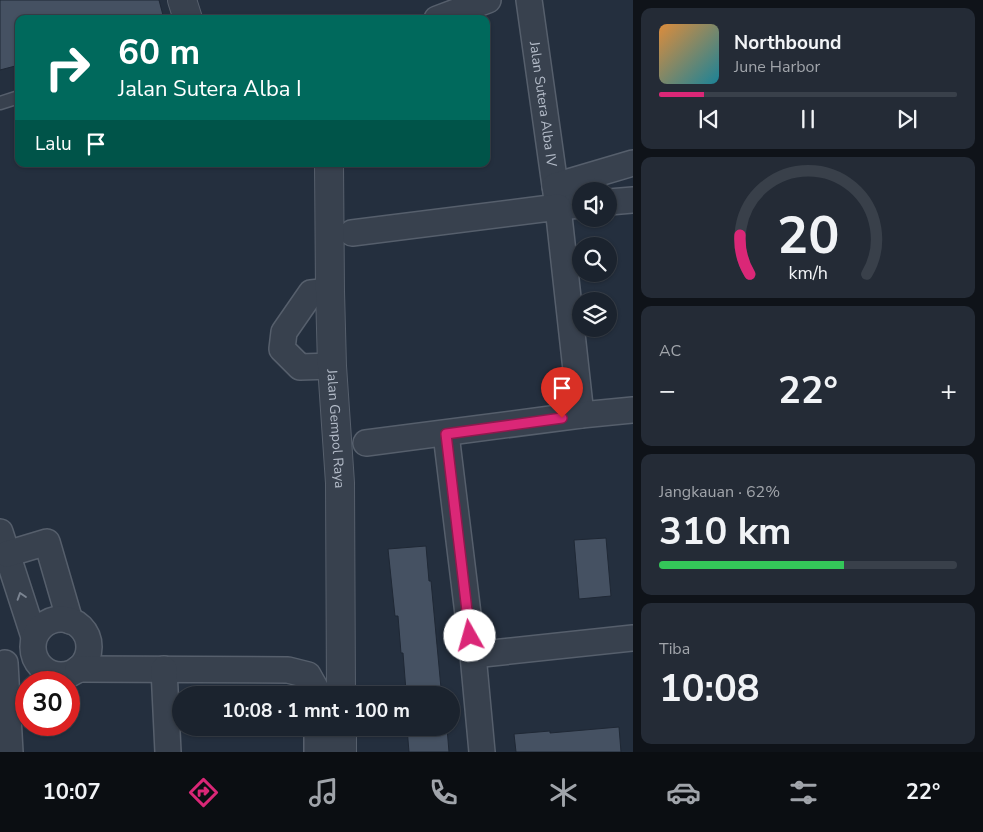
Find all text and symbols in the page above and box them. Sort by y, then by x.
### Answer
text: 60 m [118,29,200,76]
text: Northbound [734,30,841,56]
icon: right [35,35,100,100]
street label: Jalan Sutera Alba IV [525,39,561,168]
text: June Harbor [734,56,820,78]
text: Jalan Sutera Alba I [118,74,302,104]
icon: previous [695,105,723,133]
icon: pause [794,105,822,133]
icon: next [893,105,921,133]
icon: arrive [82,130,110,158]
text: Lalu [35,131,72,157]
map controls [572,182,617,337]
button: sound [572,182,617,227]
text: 20 [777,200,839,271]
button: search [572,237,617,282]
text: km/h [788,261,828,285]
button: layers [572,292,617,337]
text: AC [659,340,681,362]
text: 22° [778,365,838,416]
pin [541,367,583,418]
street label: Jalan Gempol Raya [322,368,349,489]
text: − [659,372,676,410]
text: + [940,372,957,410]
icon: arrive [548,374,576,402]
text: Jangkauan · 62% [659,481,780,503]
text: 310 km [659,506,791,557]
one-way arrow [16,592,26,600]
position arrow [443,609,495,661]
text: Tiba [659,638,690,660]
text: 10:08 [659,663,760,714]
speed limit sign: 30 [15,671,80,736]
text: 10:08 · 1 mnt · 100 m [222,698,410,724]
icon: directions [186,775,221,810]
icon: music [306,775,341,810]
icon: phone [426,775,461,810]
icon: climate [546,775,581,810]
icon: car [666,775,701,810]
icon: filters [786,775,821,810]
text: 10:07 [42,777,101,807]
text: 22° [906,777,940,807]

